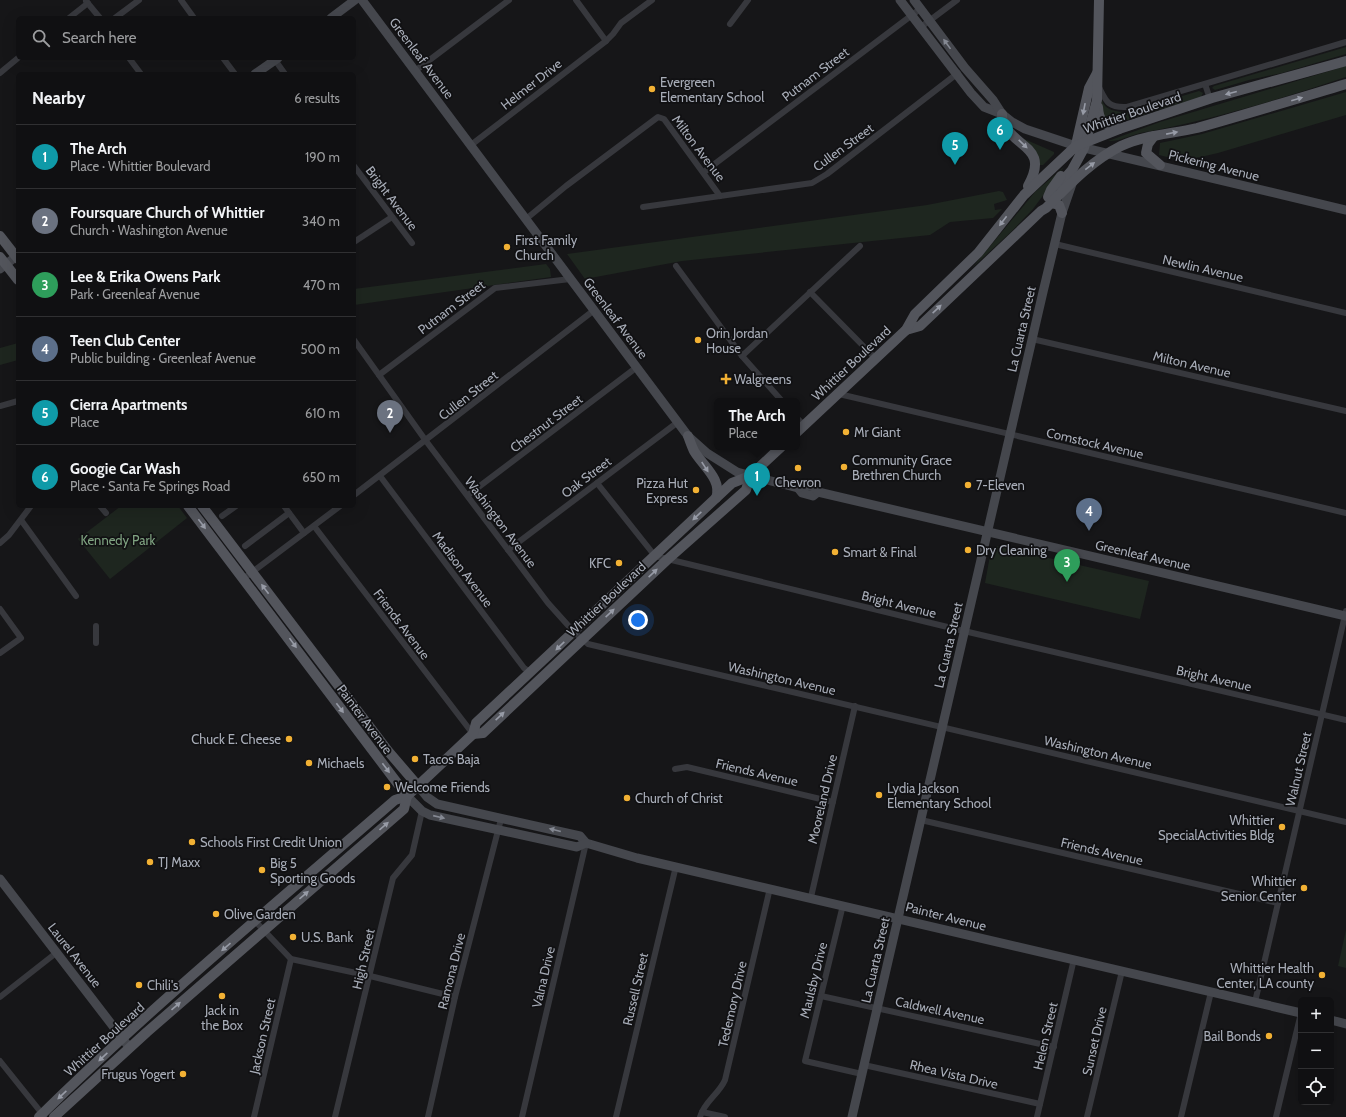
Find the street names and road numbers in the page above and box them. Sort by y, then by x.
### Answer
street label: Greenleaf Avenue [386,14,458,102]
street label: Putnam Street [778,43,852,104]
street label: Helmer Drive [497,55,565,113]
street label: Whittier Boulevard [1081,88,1183,136]
street label: Milton Avenue [669,112,729,185]
street label: Cullen Street [810,119,877,174]
street label: Pickering Avenue [1167,146,1261,184]
street label: Bright Avenue [363,163,422,234]
street label: Newlin Avenue [1161,251,1245,285]
street label: Greenleaf Avenue [580,274,652,362]
street label: Putnam Street [414,276,488,337]
street label: La Cuarta Street [1003,284,1039,373]
street label: Whittier Boulevard [808,322,894,404]
street label: Milton Avenue [1152,347,1233,381]
street label: Cullen Street [435,366,501,423]
street label: Chestnut Street [507,390,586,455]
street label: Comstock Avenue [1045,424,1145,462]
street label: Oak Street [558,453,615,501]
street label: Washington Avenue [462,473,541,571]
street label: Madison Avenue [429,528,497,610]
street label: Greenleaf Avenue [1094,536,1193,574]
street label: Whittier Boulevard [563,558,649,640]
street label: Friends Avenue [370,586,434,663]
street label: Bright Avenue [860,587,938,621]
street label: La Cuarta Street [930,600,966,689]
street label: Washington Avenue [727,658,838,698]
street label: Bright Avenue [1175,662,1253,694]
street label: Painter Avenue [334,681,396,757]
street label: Walnut Street [1282,730,1314,808]
street label: Washington Avenue [1043,732,1154,772]
street label: Mooreland Drive [804,752,840,845]
street label: Friends Avenue [714,755,800,789]
street label: Friends Avenue [1059,834,1145,868]
street label: Painter Avenue [904,898,988,934]
street label: La Cuarta Street [857,915,893,1004]
street label: Laurel Avenue [45,920,105,991]
street label: High Street [348,927,378,991]
street label: Ramona Drive [434,931,468,1011]
street label: Maulsby Drive [796,940,830,1020]
street label: Valna Drive [528,945,558,1009]
street label: Russell Street [619,950,651,1027]
street label: Tedemory Drive [714,959,750,1049]
street label: Caldwell Avenue [894,993,986,1027]
street label: Jackson Street [245,996,279,1076]
street label: Whittier Boulevard [61,999,147,1079]
street label: Helen Street [1029,1000,1061,1071]
street label: Sunset Drive [1078,1005,1110,1077]
street label: Rhea Vista Drive [908,1056,1000,1092]

